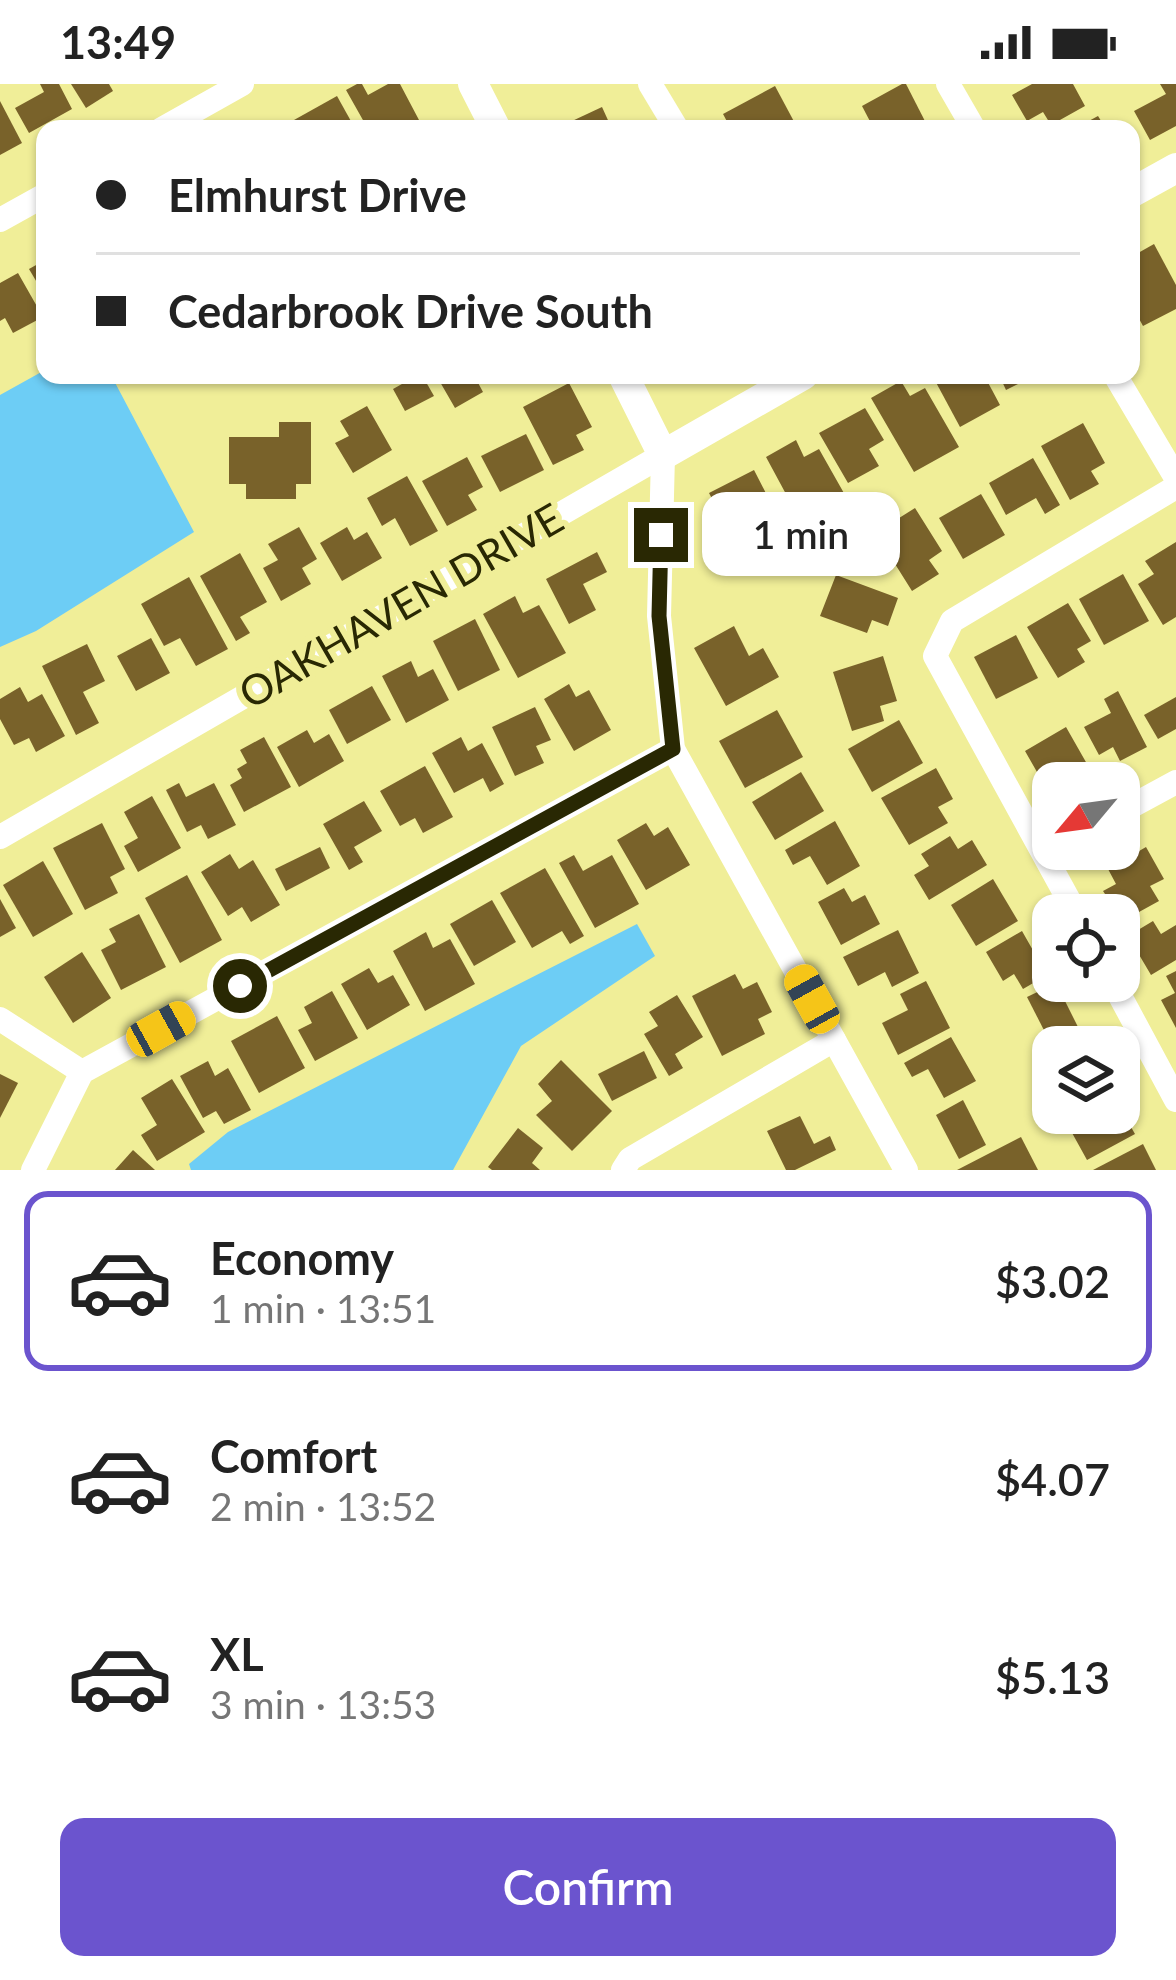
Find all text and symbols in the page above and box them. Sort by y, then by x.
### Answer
text: 13:49 [60,15,176,69]
text: Elmhurst Drive [168,168,467,222]
text: Cedarbrook Drive South [168,284,653,338]
street label: OAKHAVEN DRIVE [230,492,571,718]
callout: 1 min [703,493,901,577]
route end [634,508,688,562]
text: 1 min [753,511,849,557]
north arrow [1032,762,1140,870]
map controls [1032,762,1140,1134]
button: locate [1032,894,1140,1002]
route start [213,959,267,1013]
car [779,959,845,1039]
car [121,996,201,1062]
button: layers [1032,1026,1140,1134]
icon: car [66,1227,174,1335]
text: Economy [210,1231,394,1285]
text: $3.02 [995,1254,1110,1308]
text: 1 min · 13:51 [210,1285,436,1331]
icon: car [66,1425,174,1533]
text: Comfort [210,1429,377,1483]
text: $4.07 [995,1452,1110,1506]
text: 2 min · 13:52 [210,1483,436,1529]
icon: car [66,1623,174,1731]
text: XL [210,1627,264,1681]
text: $5.13 [995,1650,1110,1704]
text: 3 min · 13:53 [210,1681,436,1727]
button: Confirm [60,1818,1116,1956]

